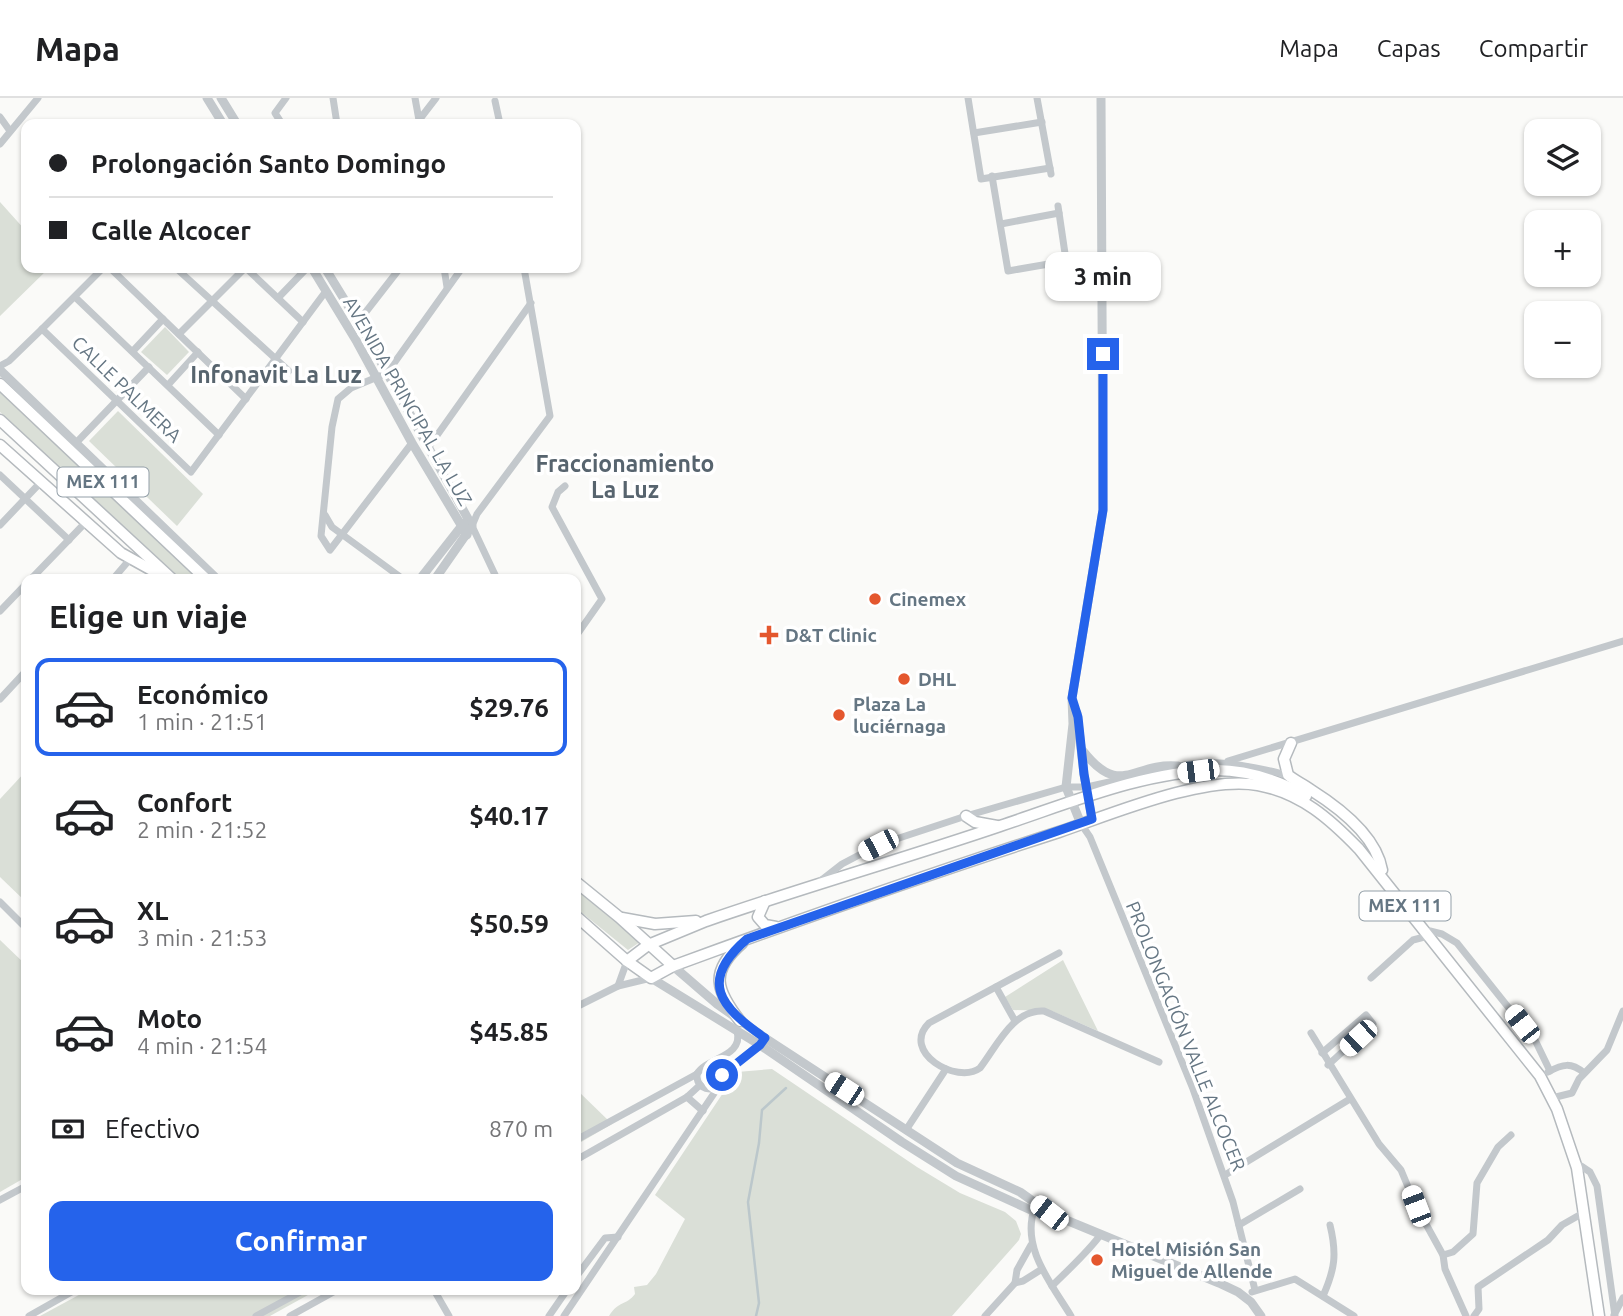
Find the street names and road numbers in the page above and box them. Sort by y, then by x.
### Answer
street label: AVENIDA PRINCIPAL LA LUZ [339,293,477,510]
street label: CALLE PALMERA [68,331,187,447]
road number: MEX 111 [57,468,148,496]
road number: MEX 111 [1360,892,1450,920]
street label: PROLONGACIÓN VALLE ALCOCER [1122,898,1250,1174]

